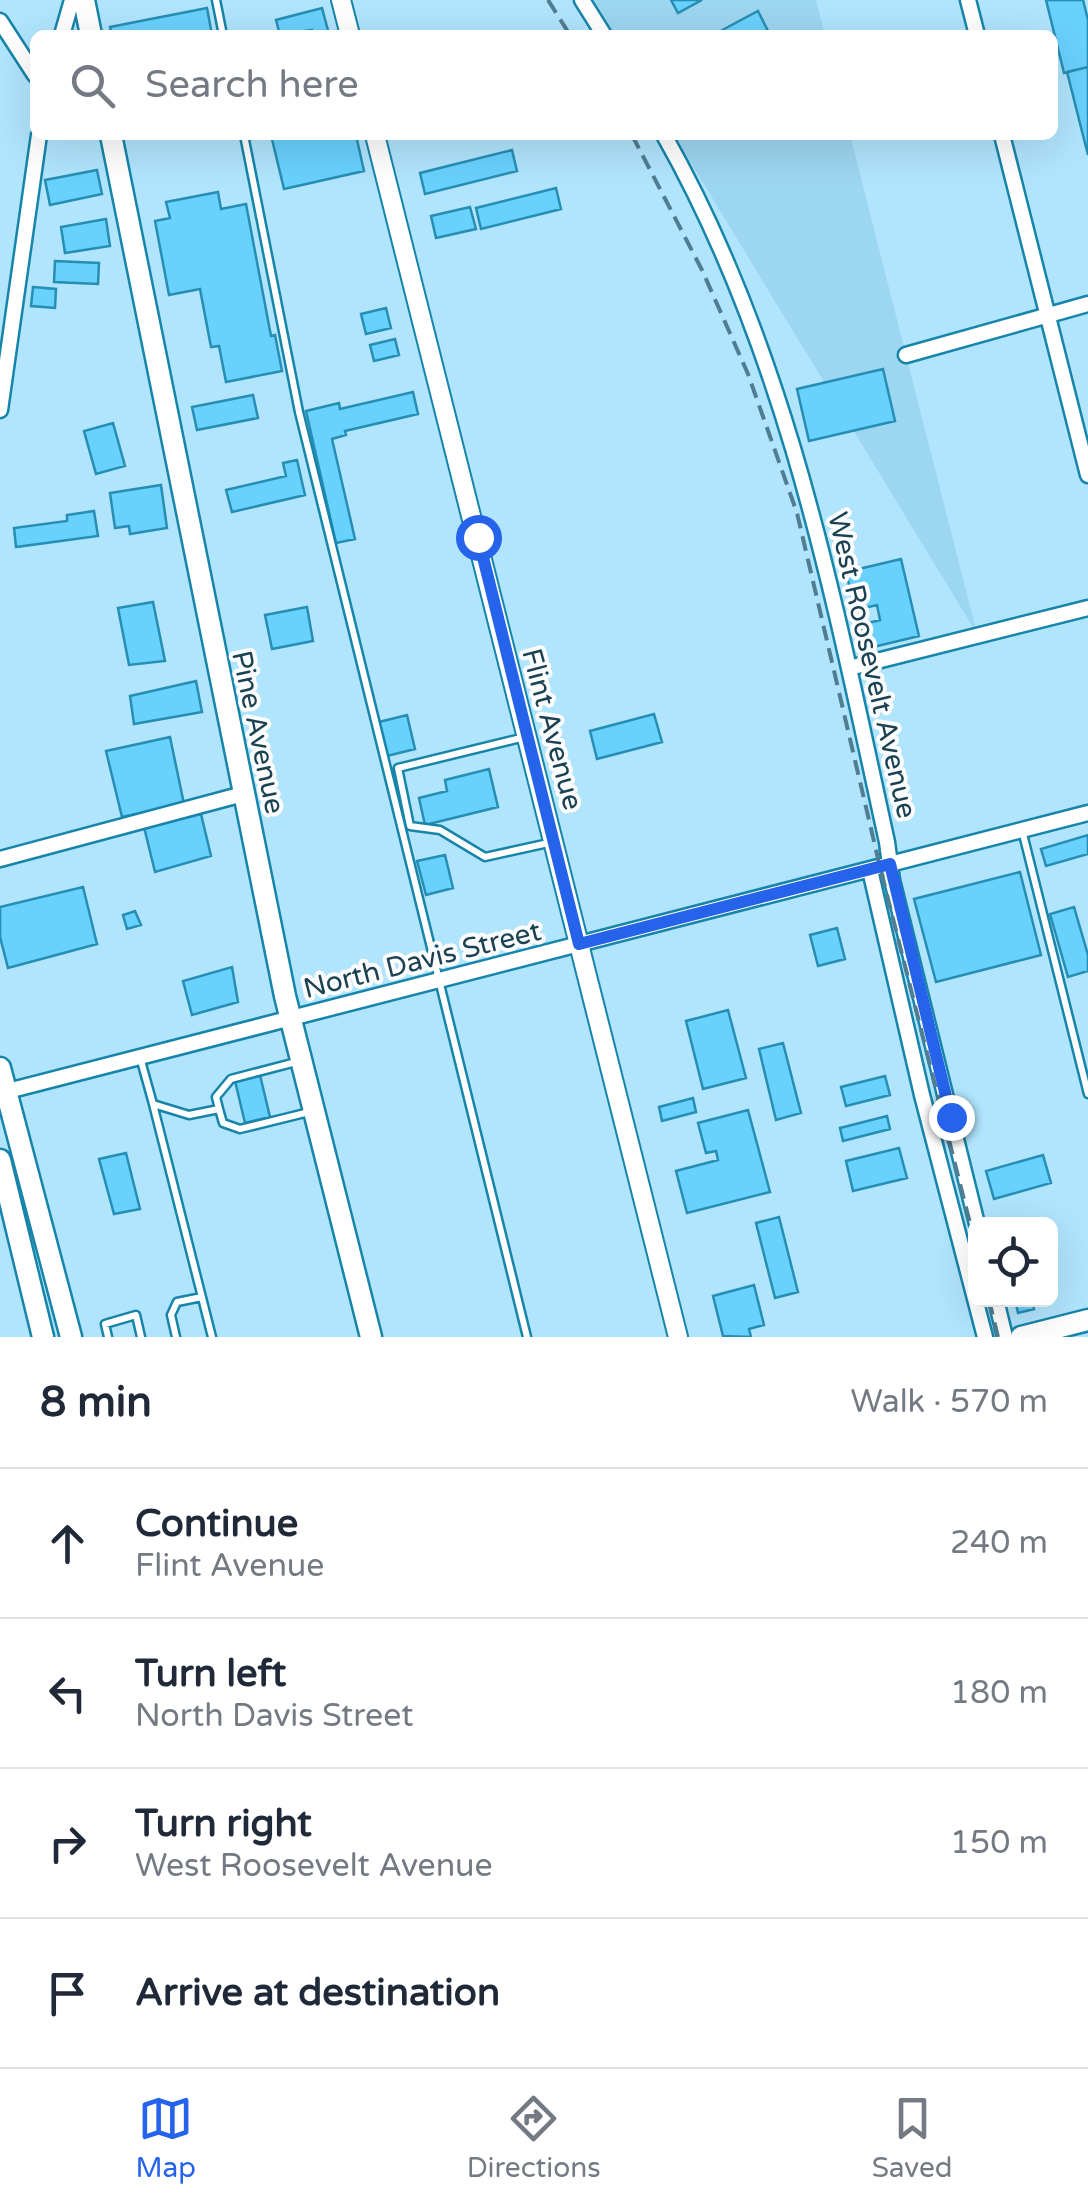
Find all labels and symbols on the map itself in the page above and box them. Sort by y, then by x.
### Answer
street label: West Roosevelt Avenue [820,509,924,822]
route start [456,515,502,561]
street label: Flint Avenue [514,645,590,814]
street label: Pine Avenue [224,648,292,817]
street label: North Davis Street [300,914,545,1006]
route end [929,1095,975,1141]

